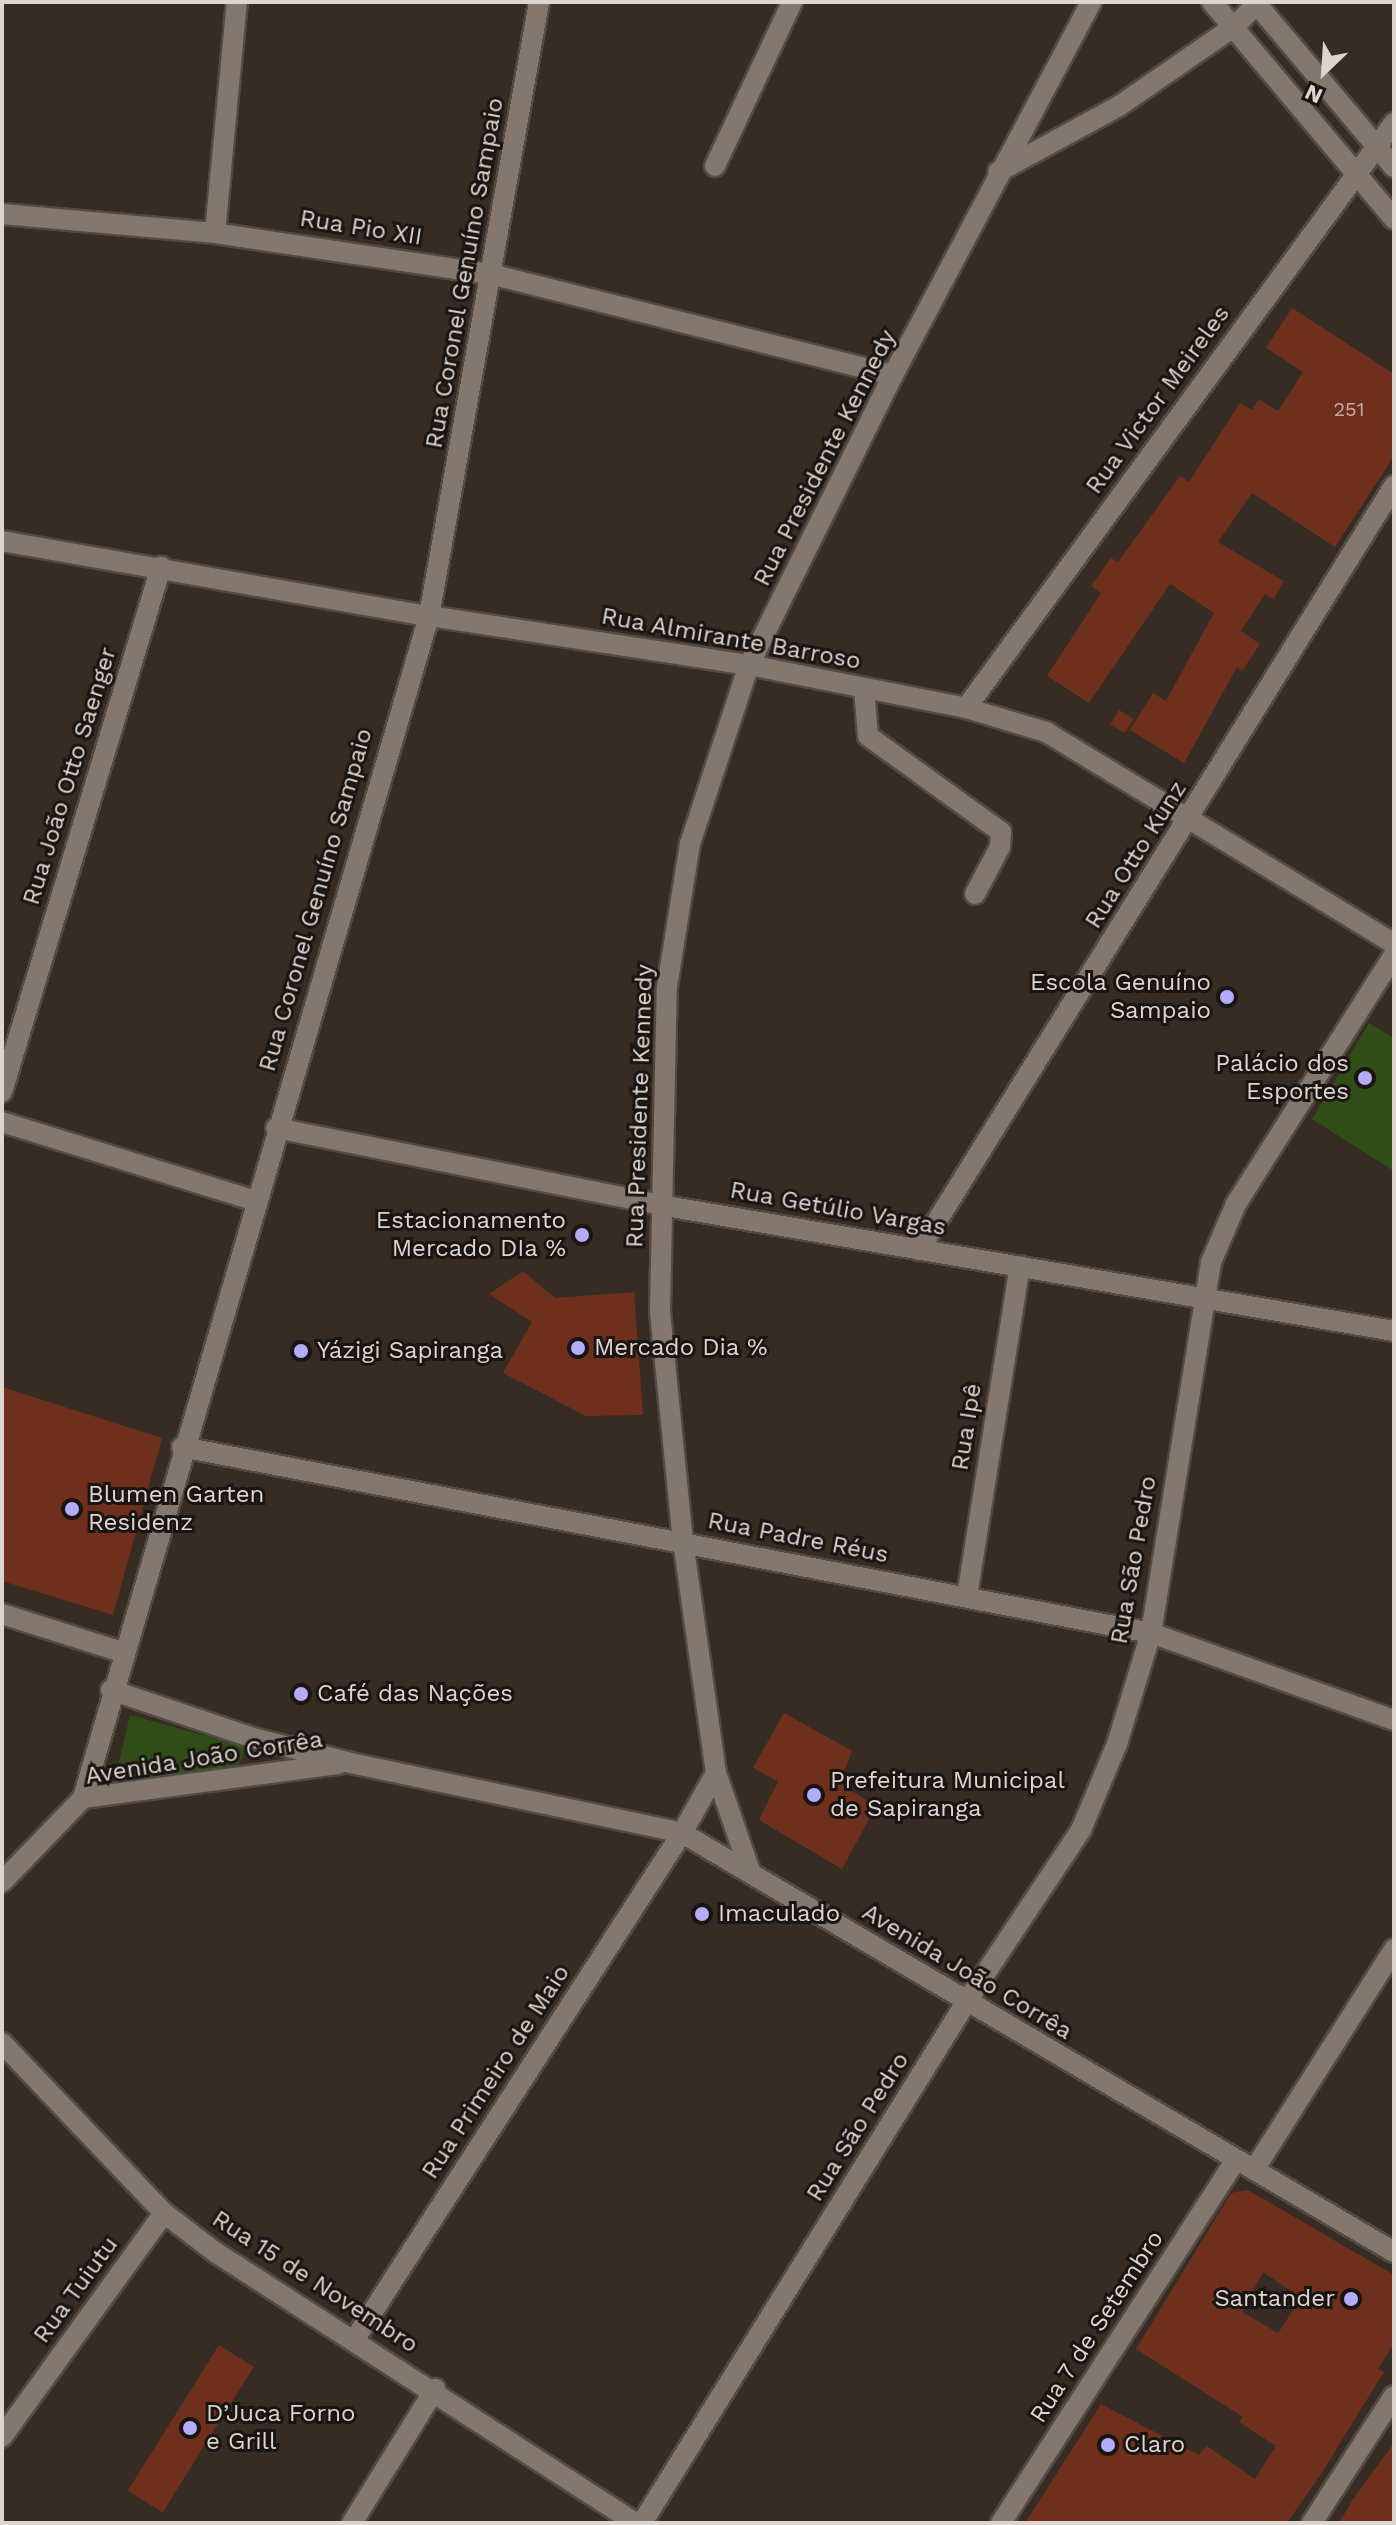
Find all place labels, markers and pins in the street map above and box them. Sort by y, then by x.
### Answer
place label: Escola Genuíno Sampaio [1030,969,1211,1025]
marker: Escola Genuíno Sampaio [1218,988,1236,1006]
place label: Palácio dos Esportes [1215,1050,1349,1106]
marker: Palácio dos Esportes [1356,1069,1374,1087]
place label: Estacionamento Mercado DIa % [376,1207,566,1263]
marker: Estacionamento Mercado DIa % [573,1226,591,1244]
place label: Mercado Dia % [594,1334,768,1362]
place label: Yázigi Sapiranga [317,1337,503,1365]
marker: Mercado Dia % [569,1339,587,1357]
marker: Yázigi Sapiranga [292,1342,310,1360]
place label: Blumen Garten Residenz [88,1481,264,1537]
marker: Blumen Garten Residenz [63,1500,81,1518]
place label: Café das Nações [317,1680,513,1708]
marker: Café das Nações [292,1685,310,1703]
place label: Prefeitura Municipal de Sapiranga [830,1767,1065,1823]
marker: Prefeitura Municipal de Sapiranga [805,1786,823,1804]
place label: Imaculado [718,1900,840,1928]
marker: Imaculado [693,1905,711,1923]
place label: Santander [1214,2285,1335,2313]
marker: Santander [1342,2290,1360,2308]
place label: D’Juca Forno e Grill [206,2400,356,2456]
marker: D’Juca Forno e Grill [181,2419,199,2437]
place label: Claro [1124,2431,1185,2459]
marker: Claro [1099,2436,1117,2454]

